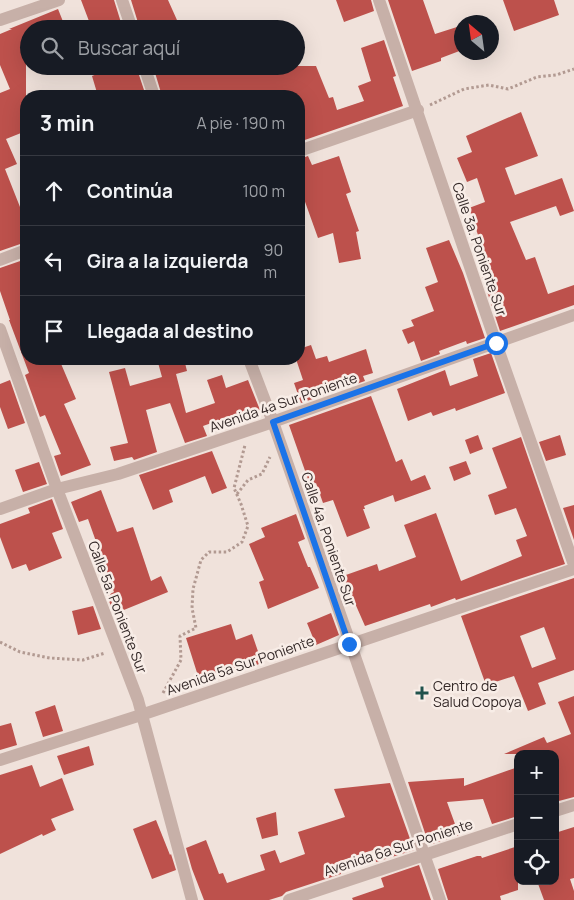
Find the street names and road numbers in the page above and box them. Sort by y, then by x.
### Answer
street label: Calle 3a. Poniente Sur [448,180,512,318]
street label: Avenida 4a Sur Poniente [206,368,360,436]
street label: Calle 4a. Poniente Sur [297,469,361,609]
street label: Calle 5a. Poniente Sur [84,538,152,676]
street label: Avenida 5a Sur Poniente [164,631,316,699]
street label: Avenida 6a Sur Poniente [321,814,475,880]

